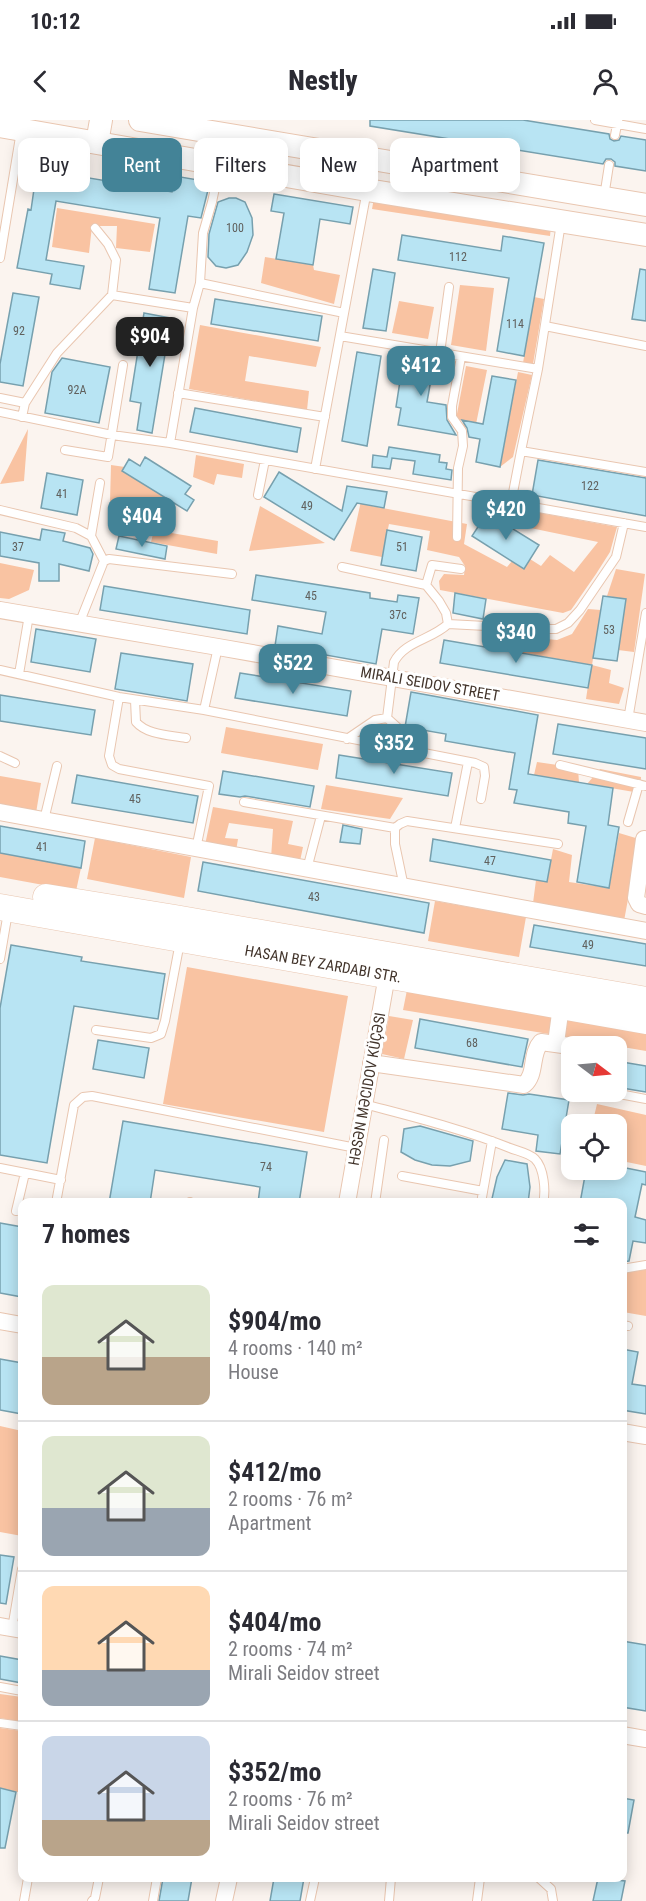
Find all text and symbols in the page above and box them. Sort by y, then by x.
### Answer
text: 10:12 [30,9,81,34]
icon: back [24,65,57,98]
text: Nestly [288,65,358,97]
icon: person [589,65,622,98]
chip: Buy [18,138,90,192]
chip: Rent [102,138,182,192]
chip: Filters [194,138,288,192]
chip: New [300,138,378,192]
chip: Apartment [390,138,520,192]
house number: 100 [226,221,244,235]
house number: 112 [449,250,467,264]
pin: $904 [114,317,186,368]
house number: 114 [506,317,524,331]
house number: 92 [13,324,25,338]
text: $904 [130,324,170,348]
pin: $412 [385,346,457,397]
text: $412 [401,353,441,377]
house number: 92A [68,383,86,397]
house number: 122 [581,479,599,493]
house number: 41 [56,487,68,501]
pin: $420 [470,490,542,541]
pin: $404 [106,497,178,548]
text: $420 [486,497,526,521]
house number: 49 [301,499,313,513]
text: $404 [122,504,162,528]
house number: 37 [12,540,24,554]
house number: 51 [396,540,408,554]
house number: 45 [305,589,317,603]
house number: 37c [389,608,407,622]
pin: $340 [480,613,552,664]
text: $340 [496,620,536,644]
house number: 53 [603,623,615,637]
pin: $522 [257,644,329,695]
text: $522 [273,651,313,675]
street label: MIRALI SEIDOV STREET [359,663,501,705]
pin: $352 [358,724,430,775]
text: $352 [374,731,414,755]
house number: 45 [129,792,141,806]
house number: 41 [36,840,48,854]
house number: 47 [484,854,496,868]
house number: 43 [308,890,320,904]
house number: 49 [582,938,594,952]
street label: HASAN BEY ZARDABI STR. [243,941,403,987]
street label: HƏSƏN MƏCIDOV KÜÇƏSI [345,1011,389,1167]
house number: 68 [466,1036,478,1050]
north arrow [561,1036,627,1102]
map controls [561,1036,627,1180]
button: locate [561,1114,627,1180]
house number: 74 [260,1160,272,1174]
icon: filters [570,1218,603,1251]
text: 7 homes [42,1219,130,1249]
text: $904/mo [228,1306,321,1336]
icon: home [90,1309,162,1381]
text: 4 rooms · 140 m² [228,1336,363,1360]
text: House [228,1360,279,1384]
text: $412/mo [228,1457,321,1487]
icon: home [90,1460,162,1532]
text: 2 rooms · 76 m² [228,1487,353,1511]
text: Apartment [228,1511,312,1535]
text: $404/mo [228,1607,321,1637]
icon: home [90,1610,162,1682]
text: 2 rooms · 74 m² [228,1637,353,1661]
text: Mirali Seidov street [228,1661,380,1685]
text: $352/mo [228,1757,321,1787]
icon: home [90,1760,162,1832]
text: 2 rooms · 76 m² [228,1787,353,1811]
text: Mirali Seidov street [228,1811,380,1835]

